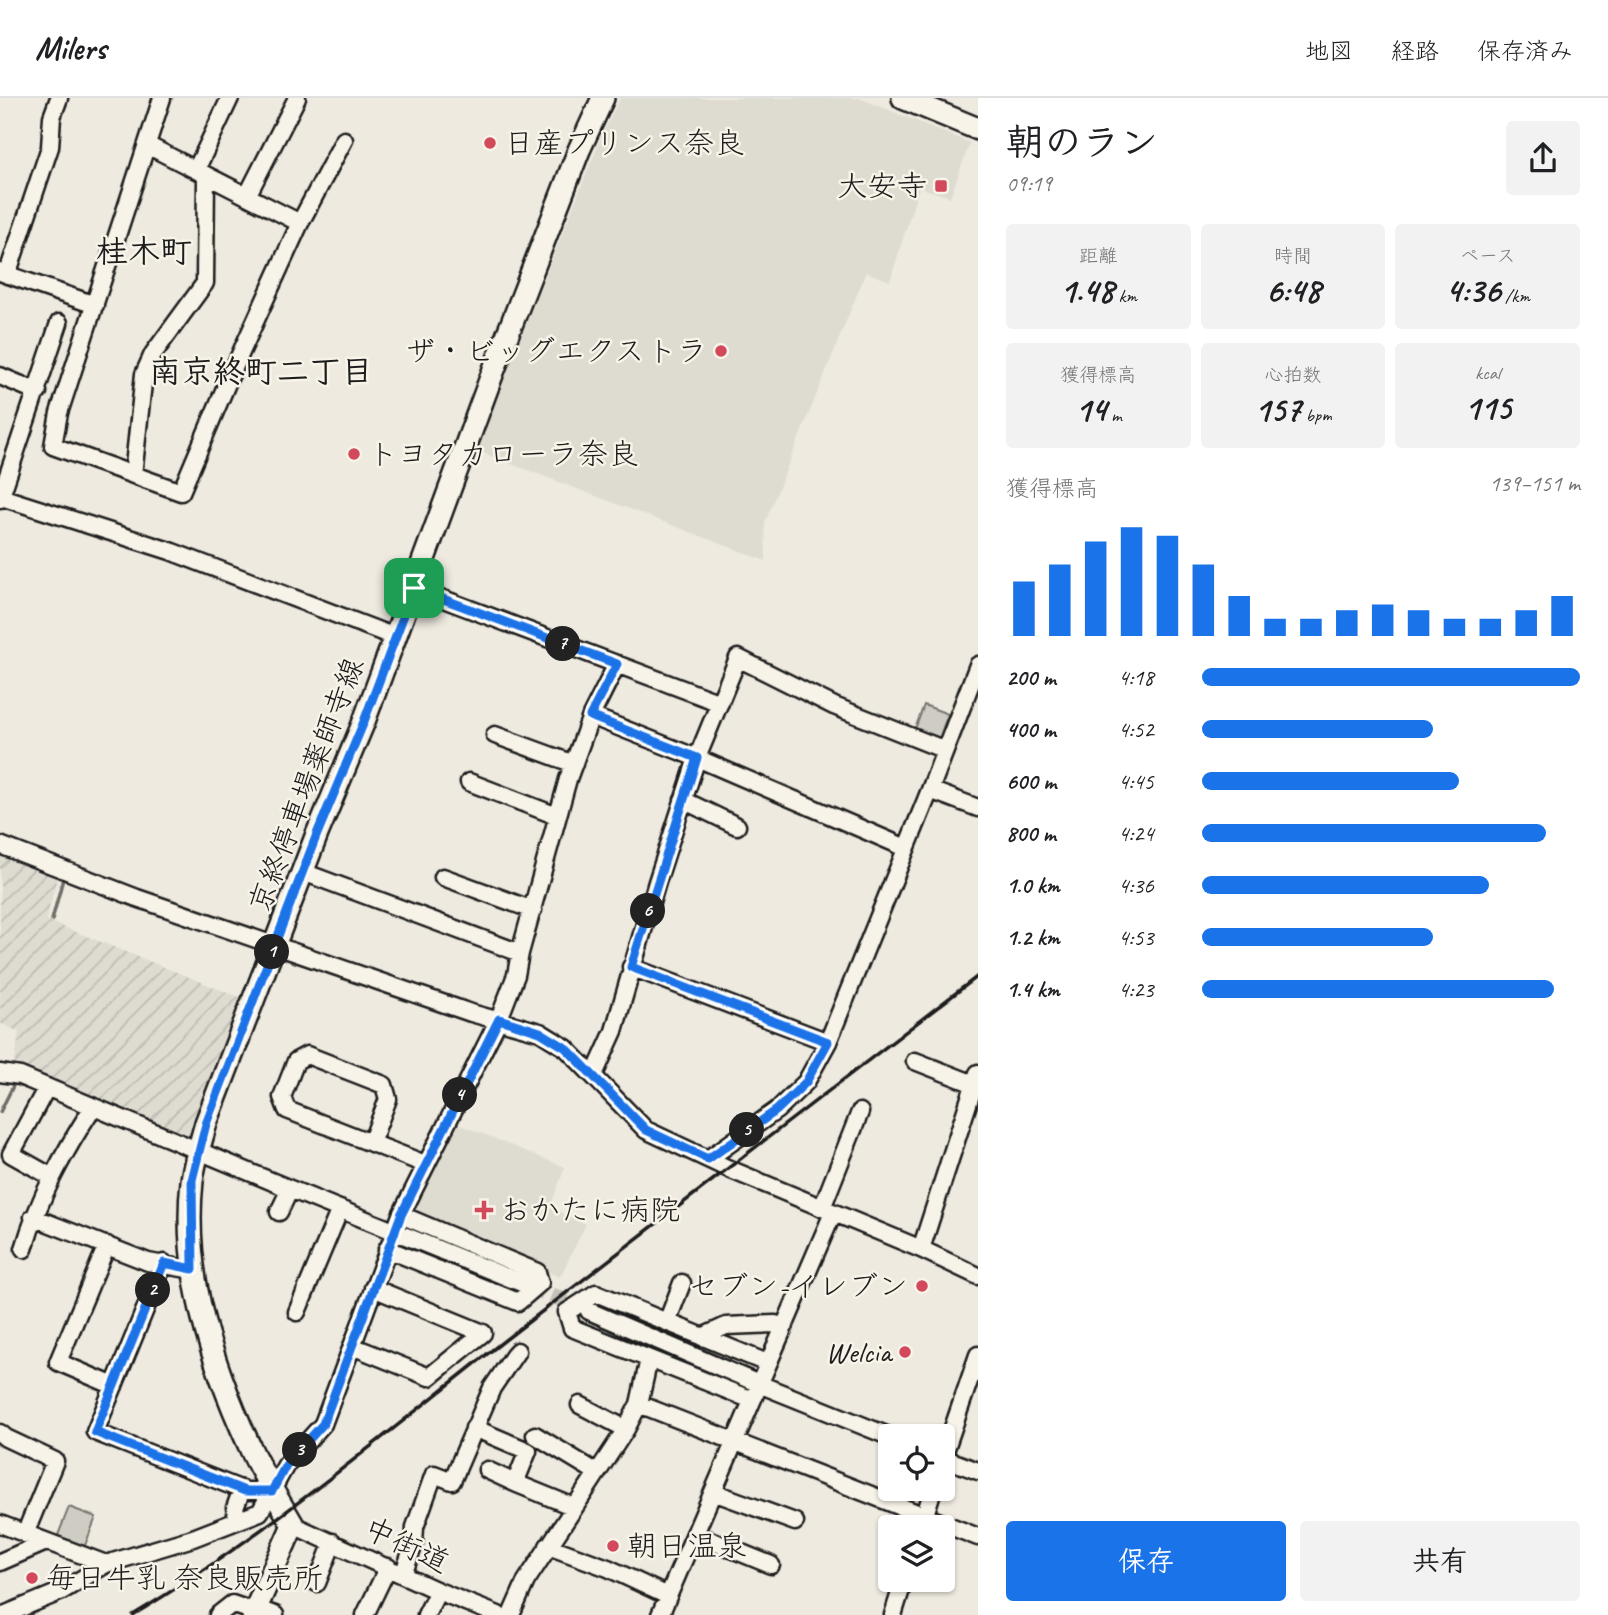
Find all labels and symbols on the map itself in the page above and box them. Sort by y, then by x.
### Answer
place label: 日産プリンス奈良 [504,124,744,162]
marker: 日産プリンス奈良 [482,135,498,151]
place label: 大安寺 [837,167,927,205]
marker: 大安寺 [933,178,949,194]
district label: 桂木町 [96,231,192,272]
place label: ザ・ビッグエクストラ [405,332,707,370]
marker: ザ・ビッグエクストラ [713,343,729,359]
district label: 南京終町二丁目 [149,351,373,392]
place label: トヨタカローラ奈良 [368,435,638,473]
marker: トヨタカローラ奈良 [346,446,362,462]
pin [384,558,444,618]
pin: 7 [546,626,580,662]
street label: 京終停車場薬師寺線 [240,652,372,918]
pin: 6 [630,894,666,928]
pin: 1 [254,934,290,970]
pin: 4 [442,1077,477,1112]
pin: 5 [730,1112,764,1148]
place label: おかたに病院 [500,1191,680,1229]
marker: おかたに病院 [474,1200,494,1220]
place label: セブン-イレブン [688,1267,908,1305]
pin: 2 [136,1272,170,1308]
marker: セブン-イレブン [914,1278,930,1294]
place label: Welcia [826,1333,894,1371]
marker: Welcia [897,1344,913,1360]
pin: 3 [282,1432,318,1468]
street label: 中街道 [358,1509,456,1581]
place label: 朝日温泉 [627,1527,747,1565]
marker: 朝日温泉 [605,1538,621,1554]
place label: 毎日牛乳 奈良販売所 [46,1559,323,1597]
marker: 毎日牛乳 奈良販売所 [24,1570,40,1586]

